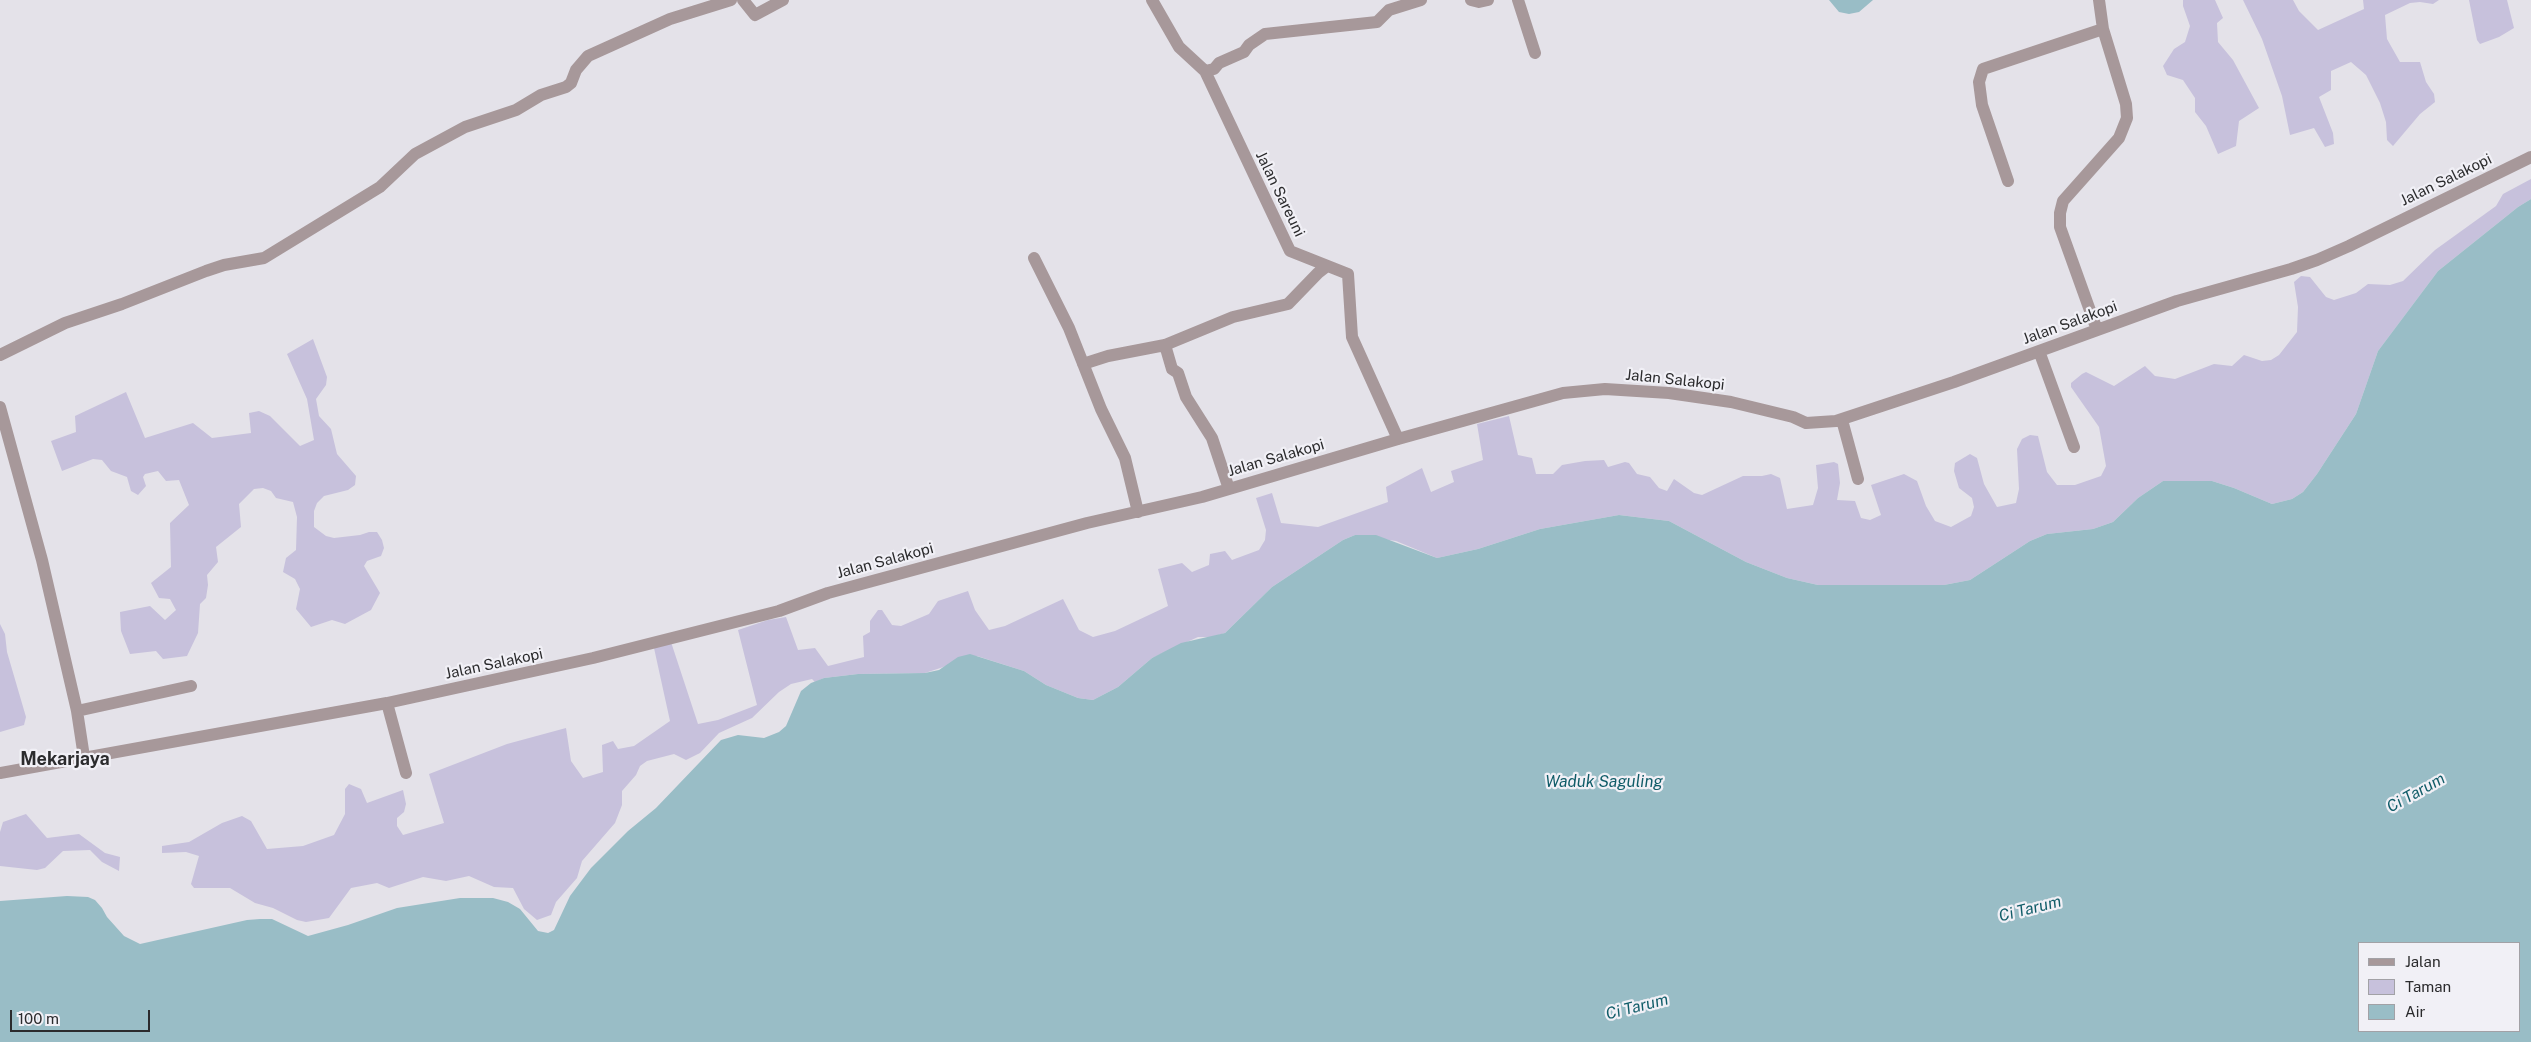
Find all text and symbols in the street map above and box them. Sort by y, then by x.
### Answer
street label: Jalan Sareuni [1252,148,1308,240]
street label: Jalan Salakopi [2397,150,2495,210]
street label: Jalan Salakopi [2020,298,2120,348]
street label: Jalan Salakopi [1625,366,1725,394]
street label: Jalan Salakopi [1226,436,1326,480]
street label: Jalan Salakopi [835,539,935,583]
street label: Jalan Salakopi [443,645,545,683]
district label: Mekarjaya [20,748,110,770]
water label: Ci Tarum [2384,769,2448,817]
water label: Waduk Saguling [1545,772,1663,792]
water label: Ci Tarum [1997,892,2063,926]
legend [2358,942,2521,1032]
text: Jalan [2405,953,2441,970]
text: Taman [2405,978,2451,995]
water label: Ci Tarum [1604,990,1670,1024]
scale bar [12,1000,152,1032]
text: Air [2405,1003,2425,1020]
text: 100 m [18,1010,59,1027]

